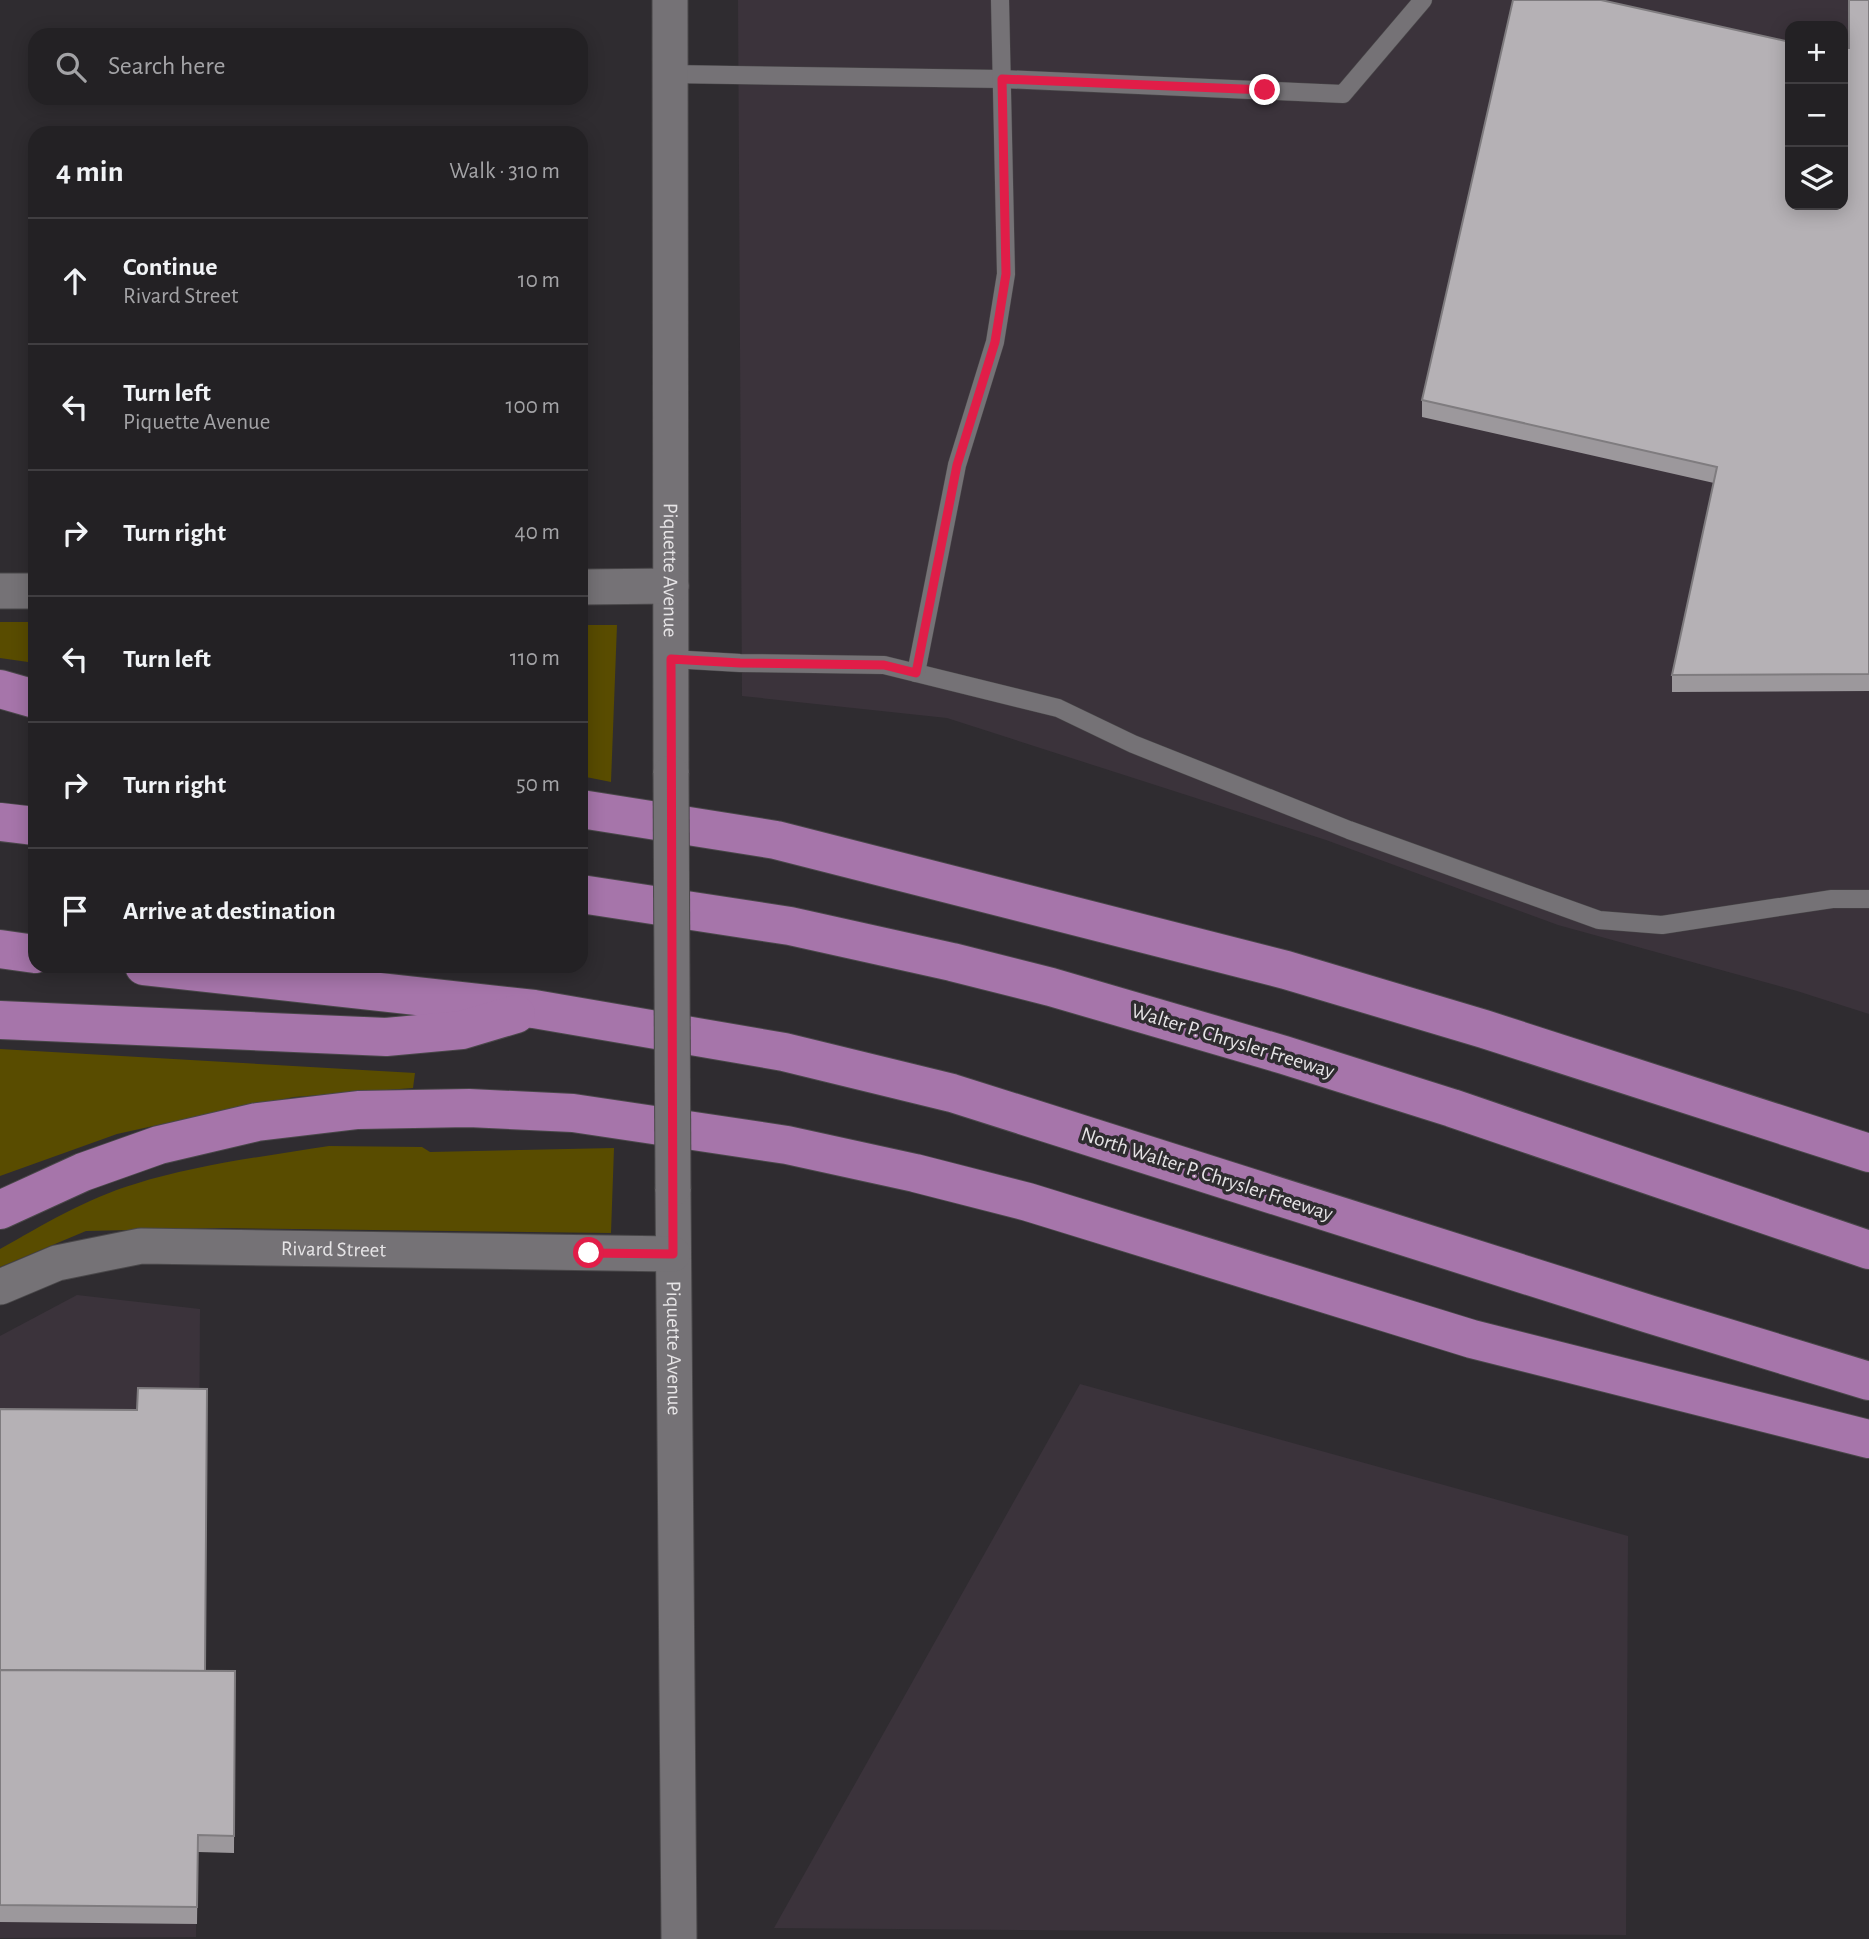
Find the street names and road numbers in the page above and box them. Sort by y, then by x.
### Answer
street label: Piquette Avenue [660,503,681,637]
street label: Walter P. Chrysler Freeway [1129,1000,1337,1082]
street label: North Walter P. Chrysler Freeway [1079,1123,1335,1225]
street label: Rivard Street [281,1238,387,1260]
street label: Piquette Avenue [663,1281,685,1415]

